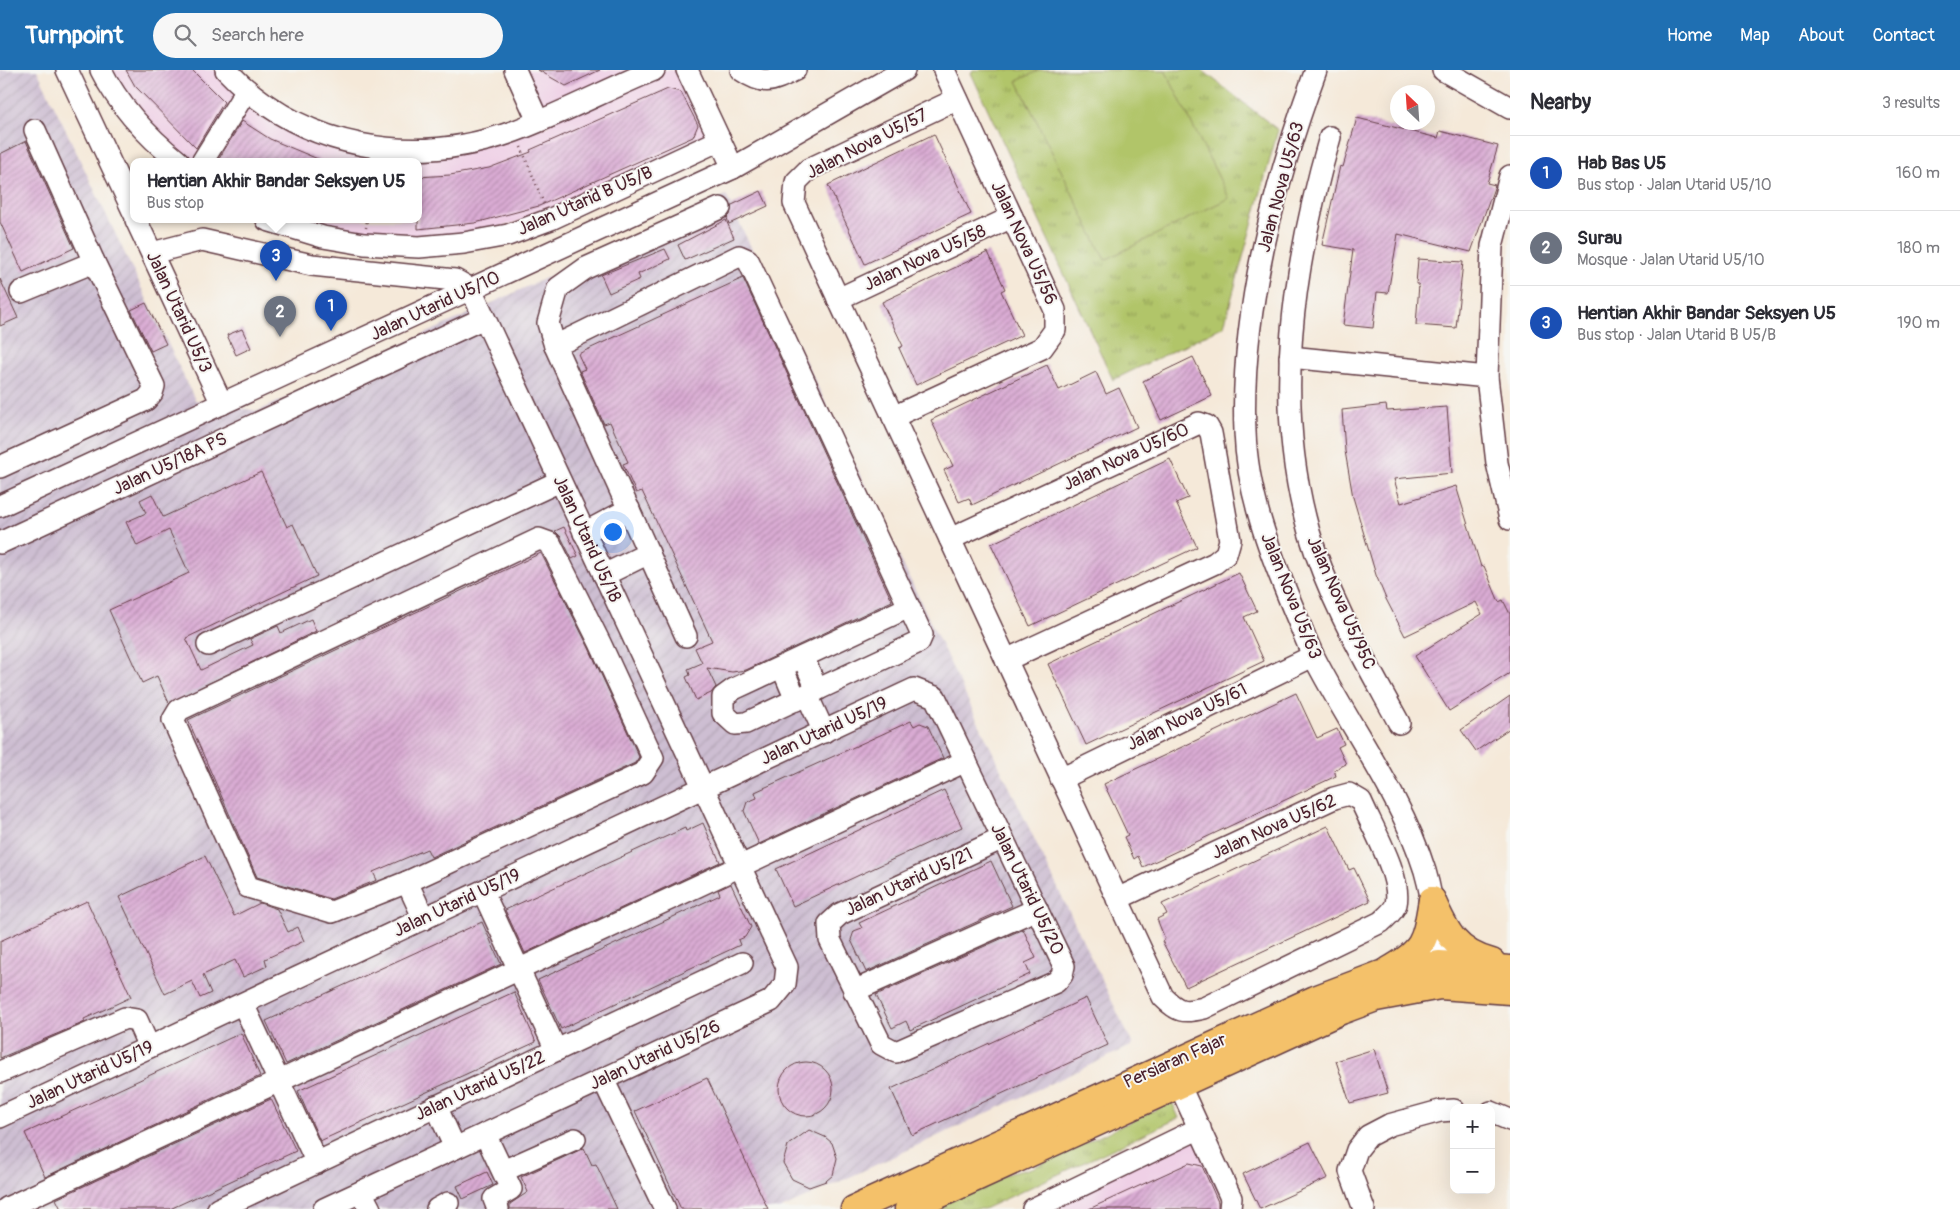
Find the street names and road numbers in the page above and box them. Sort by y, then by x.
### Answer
street label: Jalan Nova U5/57 [803,103,932,184]
street label: Jalan Nova U5/63 [1253,119,1309,255]
street label: Jalan Utarid B U5/B [514,161,656,241]
street label: Jalan Nova U5/56 [985,178,1063,308]
street label: Jalan Nova U5/58 [860,220,990,296]
street label: Jalan Utarid U5/3 [141,248,217,376]
street label: Jalan Utarid U5/10 [366,266,504,346]
street label: Jalan Nova U5/60 [1059,418,1193,496]
street label: Jalan U5/18A PS [109,427,231,501]
street label: Jalan Utarid U5/18 [548,472,626,606]
street label: Jalan Nova U5/63 [1255,530,1327,662]
street label: Jalan Nova U5/95C [1301,533,1381,673]
street label: Jalan Nova U5/61 [1123,678,1251,756]
street label: Jalan Utarid U5/19 [757,692,891,770]
street label: Jalan Nova U5/62 [1208,789,1340,865]
street label: Jalan Utarid U5/20 [985,819,1069,959]
street label: Jalan Utarid U5/21 [841,842,977,922]
street label: Jalan Utarid U5/19 [390,864,524,942]
street label: Jalan Utarid U5/26 [586,1015,724,1095]
street label: Persiaran Fajar [1120,1028,1231,1094]
street label: Jalan Utarid U5/19 [23,1036,157,1114]
street label: Jalan Utarid U5/22 [411,1046,549,1126]

